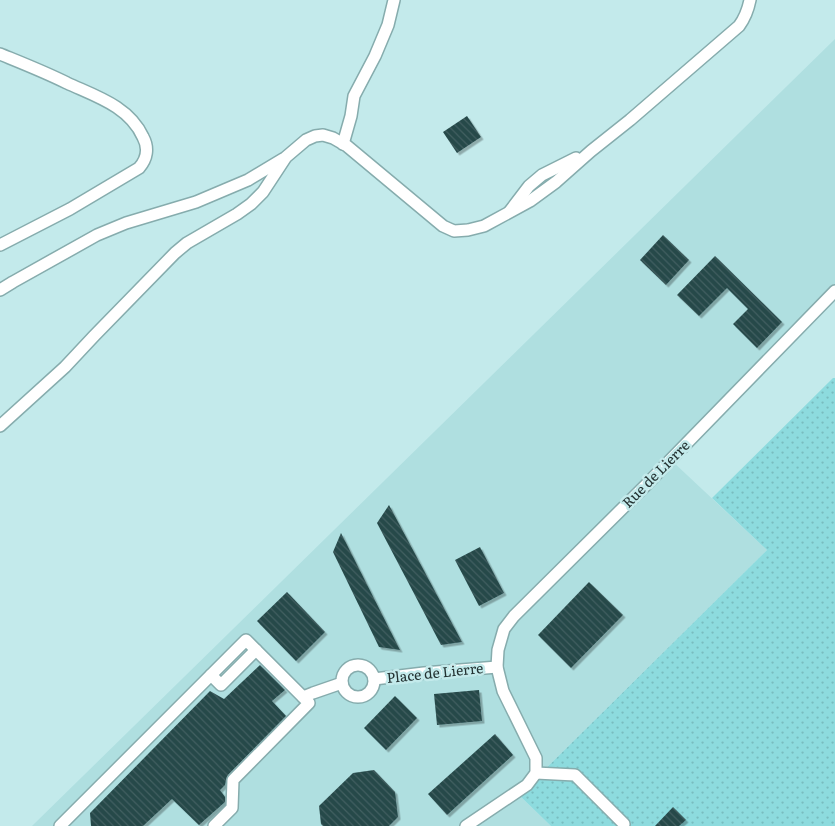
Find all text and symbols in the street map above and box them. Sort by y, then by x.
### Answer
street label: Rue de Lierre [617,435,693,511]
street label: Place de Lierre [386,657,484,687]

